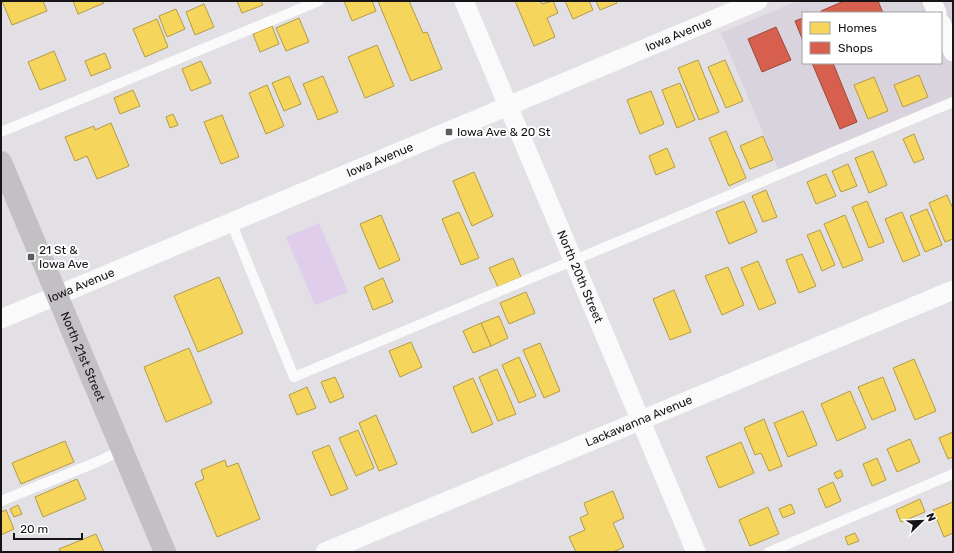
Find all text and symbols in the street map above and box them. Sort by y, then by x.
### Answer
legend [802,12,942,64]
street label: Iowa Avenue [643,14,714,55]
text: Homes [838,21,877,35]
text: Shops [838,41,873,55]
place label: Iowa Ave & 20 St [457,125,551,139]
marker: Iowa Ave & 20 St [444,127,454,137]
street label: Iowa Avenue [345,140,416,180]
street label: North 20th Street [554,228,606,325]
place label: 21 St & Iowa Ave [39,243,89,271]
marker: 21 St & Iowa Ave [26,252,36,262]
street label: Iowa Avenue [46,265,117,305]
street label: North 21st Street [58,310,108,403]
street label: Lackawanna Avenue [583,392,695,450]
north arrow [902,501,942,541]
text: N [923,511,938,524]
scale bar [14,515,82,541]
text: 20 m [20,522,48,536]

